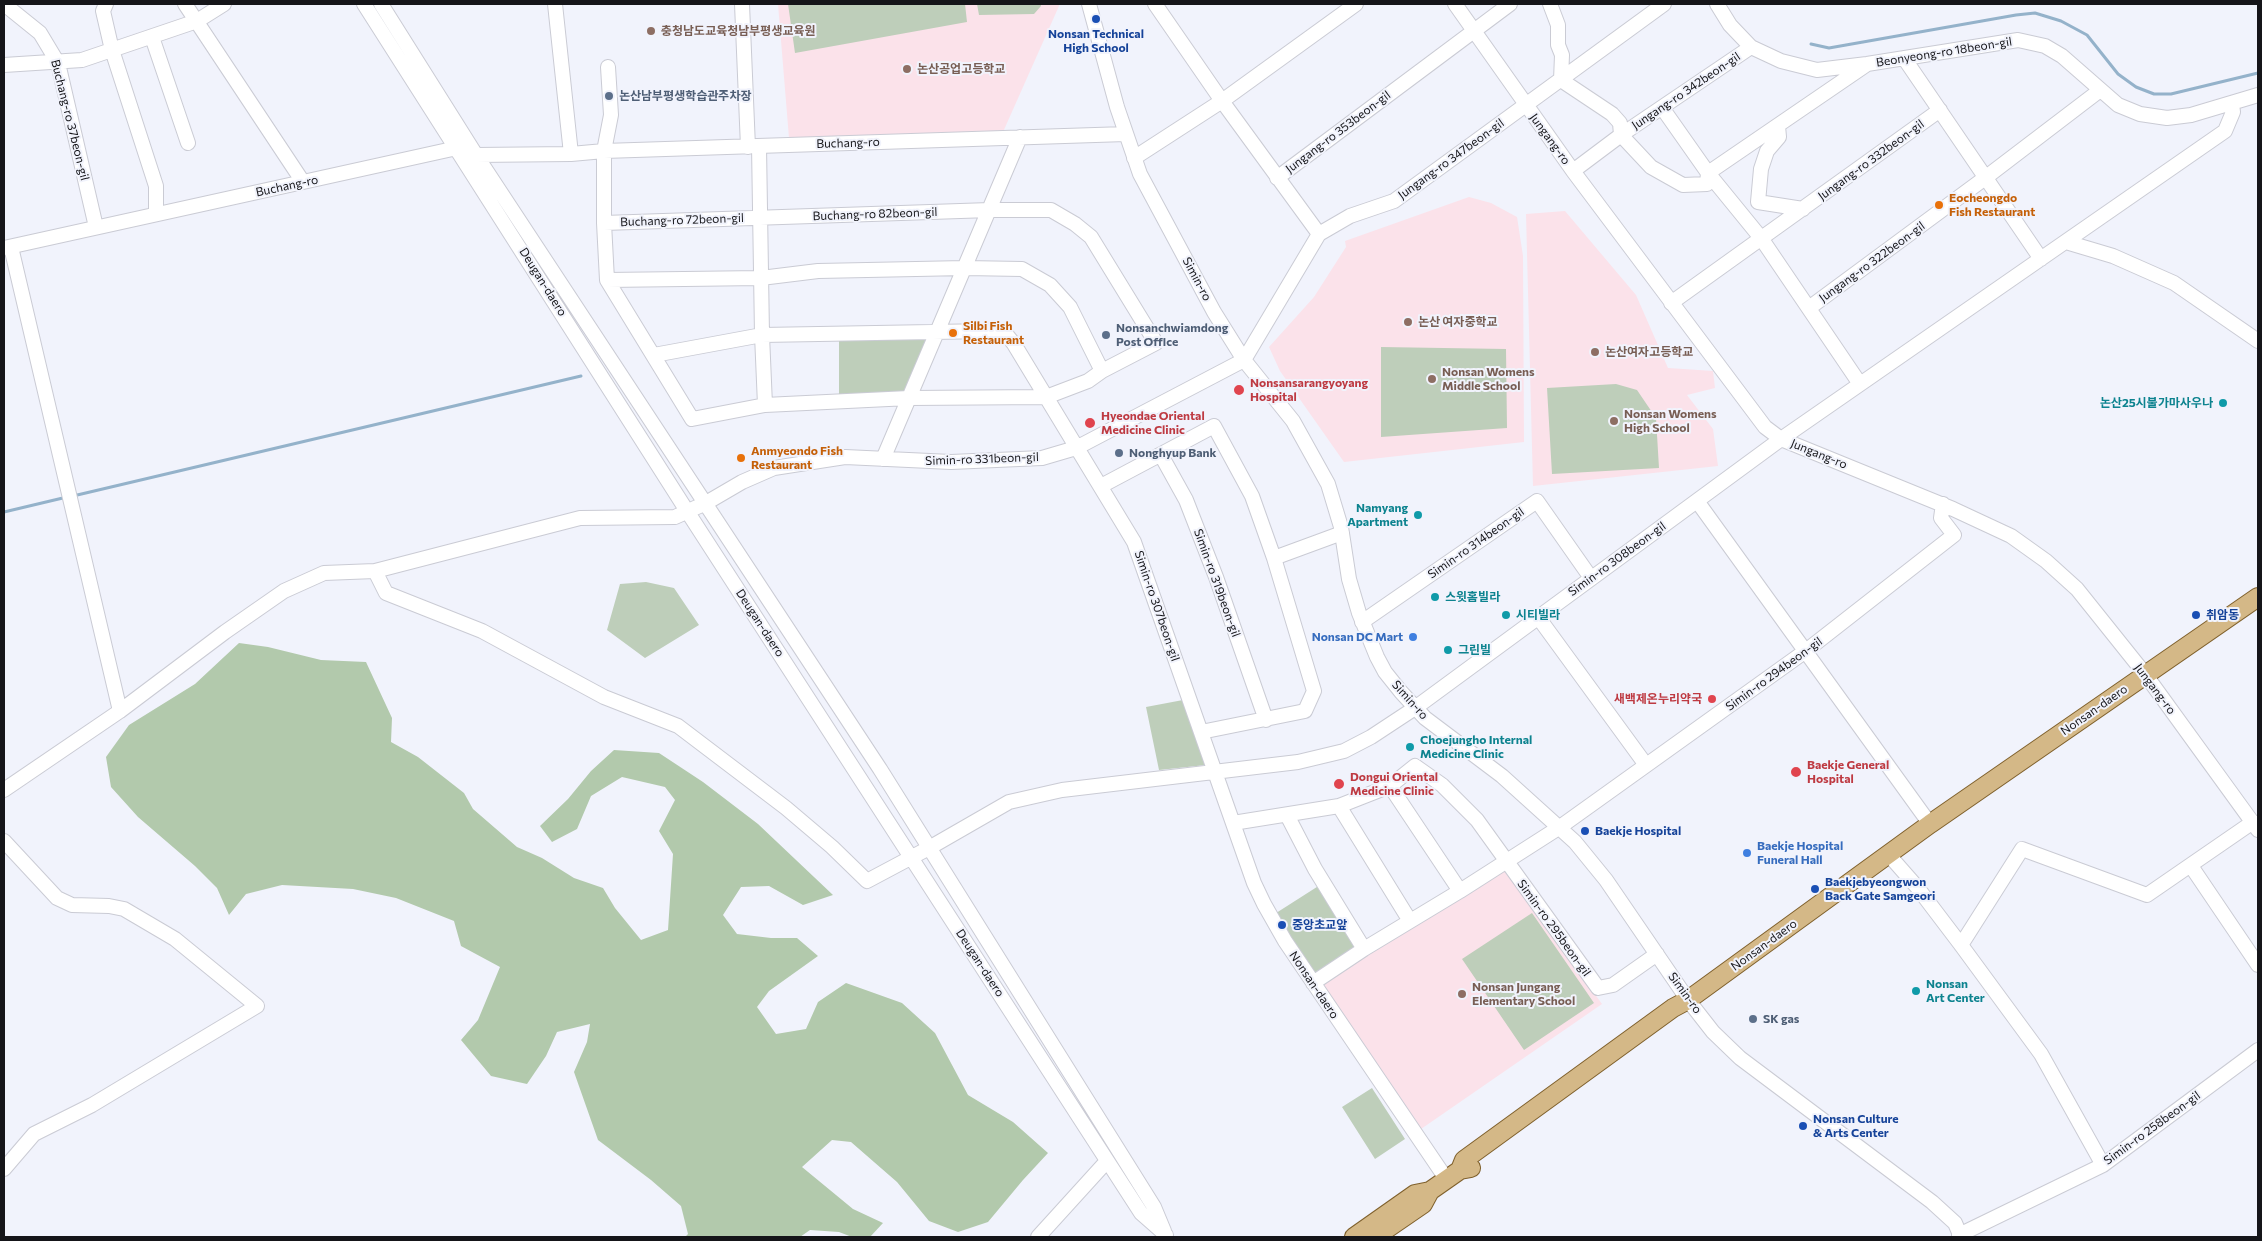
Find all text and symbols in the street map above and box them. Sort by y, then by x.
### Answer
marker: Nonsan Technical High School [1090,13,1102,25]
place label: 충청남도교육청남부평생교육원 [661,24,816,38]
marker: 충청남도교육청남부평생교육원 [645,25,657,37]
place label: Nonsan Technical High School [1048,27,1144,55]
street label: Beonyeong-ro 18beon-gil [1875,34,2013,70]
street label: Jungang-ro 342beon-gil [1629,49,1743,133]
street label: Buchang-ro 37beon-gil [48,58,92,182]
place label: 논산공업고등학교 [917,62,1005,76]
marker: 논산공업고등학교 [901,63,913,75]
street label: Jungang-ro 353beon-gil [1283,88,1393,176]
place label: 논산남부평생학습관주차장 [619,89,751,103]
marker: 논산남부평생학습관주차장 [603,90,615,102]
street label: Jungang-ro [1527,111,1573,167]
street label: Jungang-ro 347beon-gil [1395,116,1507,202]
street label: Jungang-ro 332beon-gil [1815,117,1927,203]
street label: Buchang-ro [816,135,880,151]
street label: Buchang-ro [254,172,320,200]
place label: Eocheongdo Fish Restaurant [1949,191,2035,219]
marker: Eocheongdo Fish Restaurant [1933,199,1945,211]
street label: Buchang-ro 82beon-gil [812,205,938,223]
street label: Buchang-ro 72beon-gil [620,211,744,229]
street label: Jungang-ro 322beon-gil [1816,219,1928,305]
street label: Deugan-daero [516,245,570,319]
street label: Simin-ro [1180,255,1214,303]
place label: 논산 여자중학교 [1418,315,1498,329]
marker: 논산 여자중학교 [1402,316,1414,328]
place label: Silbi Fish Restaurant [963,319,1024,347]
place label: Nonsanchwiamdong Post Office [1116,321,1228,349]
marker: Silbi Fish Restaurant [947,327,959,339]
marker: Nonsanchwiamdong Post Office [1100,329,1112,341]
place label: 논산여자고등학교 [1605,345,1693,359]
marker: 논산여자고등학교 [1589,346,1601,358]
place label: Nonsan Womens Middle School [1442,365,1534,393]
marker: Nonsan Womens Middle School [1426,373,1438,385]
place label: Nonsansarangyoyang Hospital [1250,376,1368,404]
marker: Nonsansarangyoyang Hospital [1232,383,1246,397]
place label: 논산25시불가마사우나 [2100,396,2213,410]
marker: 논산25시불가마사우나 [2217,397,2229,409]
place label: Nonsan Womens High School [1624,407,1716,435]
place label: Hyeondae Oriental Medicine Clinic [1101,409,1205,437]
marker: Nonsan Womens High School [1608,415,1620,427]
marker: Hyeondae Oriental Medicine Clinic [1083,416,1097,430]
street label: Jungang-ro [1789,436,1849,472]
place label: Anmyeondo Fish Restaurant [751,444,843,472]
place label: Nonghyup Bank [1129,446,1216,460]
marker: Nonghyup Bank [1113,447,1125,459]
street label: Simin-ro 331beon-gil [925,450,1039,468]
marker: Anmyeondo Fish Restaurant [735,452,747,464]
place label: Namyang Apartment [1347,501,1408,529]
street label: Simin-ro 314beon-gil [1425,504,1527,582]
marker: Namyang Apartment [1412,509,1424,521]
street label: Simin-ro 308beon-gil [1566,519,1668,599]
street label: Simin-ro 319beon-gil [1191,527,1243,639]
street label: Simin-ro 307beon-gil [1131,549,1183,663]
street label: Deugan-daero [733,586,787,660]
place label: 스윗홈빌라 [1445,590,1500,604]
marker: 스윗홈빌라 [1429,591,1441,603]
place label: 시티빌라 [1516,608,1560,622]
place label: 취암동 [2206,608,2239,622]
marker: 시티빌라 [1500,609,1512,621]
marker: 취암동 [2190,609,2202,621]
place label: Nonsan DC Mart [1312,630,1403,644]
marker: Nonsan DC Mart [1407,631,1419,643]
street label: Simin-ro 294beon-gil [1723,634,1825,714]
place label: 그린빌 [1458,643,1491,657]
marker: 그린빌 [1442,644,1454,656]
street label: Jungang-ro [2131,661,2179,717]
street label: Simin-ro [1389,678,1431,722]
street label: Nonsan-daero [2058,682,2130,738]
place label: 새백제온누리약국 [1614,692,1702,706]
marker: 새백제온누리약국 [1706,693,1718,705]
place label: Choejungho Internal Medicine Clinic [1420,733,1532,761]
marker: Choejungho Internal Medicine Clinic [1404,741,1416,753]
place label: Baekje General Hospital [1807,758,1889,786]
marker: Baekje General Hospital [1789,765,1803,779]
place label: Dongui Oriental Medicine Clinic [1350,770,1438,798]
marker: Dongui Oriental Medicine Clinic [1332,777,1346,791]
place label: Baekje Hospital [1595,824,1681,838]
marker: Baekje Hospital [1579,825,1591,837]
place label: Baekje Hospital Funeral Hall [1757,839,1843,867]
marker: Baekje Hospital Funeral Hall [1741,847,1753,859]
place label: Baekjebyeongwon Back Gate Samgeori [1825,875,1935,903]
street label: Simin-ro 295beon-gil [1514,877,1594,979]
marker: Baekjebyeongwon Back Gate Samgeori [1809,883,1821,895]
street label: Nonsan-daero [1728,916,1800,974]
place label: 중앙초교앞 [1292,918,1347,932]
marker: 중앙초교앞 [1276,919,1288,931]
street label: Deugan-daero [953,926,1007,1000]
street label: Nonsan-daero [1286,949,1342,1021]
street label: Simin-ro [1665,970,1705,1016]
place label: Nonsan Art Center [1926,977,1985,1005]
place label: Nonsan Jungang Elementary School [1472,980,1575,1008]
marker: Nonsan Art Center [1910,985,1922,997]
marker: Nonsan Jungang Elementary School [1456,988,1468,1000]
place label: SK gas [1763,1012,1799,1026]
marker: SK gas [1747,1013,1759,1025]
street label: Simin-ro 258beon-gil [2101,1088,2203,1168]
place label: Nonsan Culture & Arts Center [1813,1112,1899,1140]
marker: Nonsan Culture & Arts Center [1797,1120,1809,1132]

